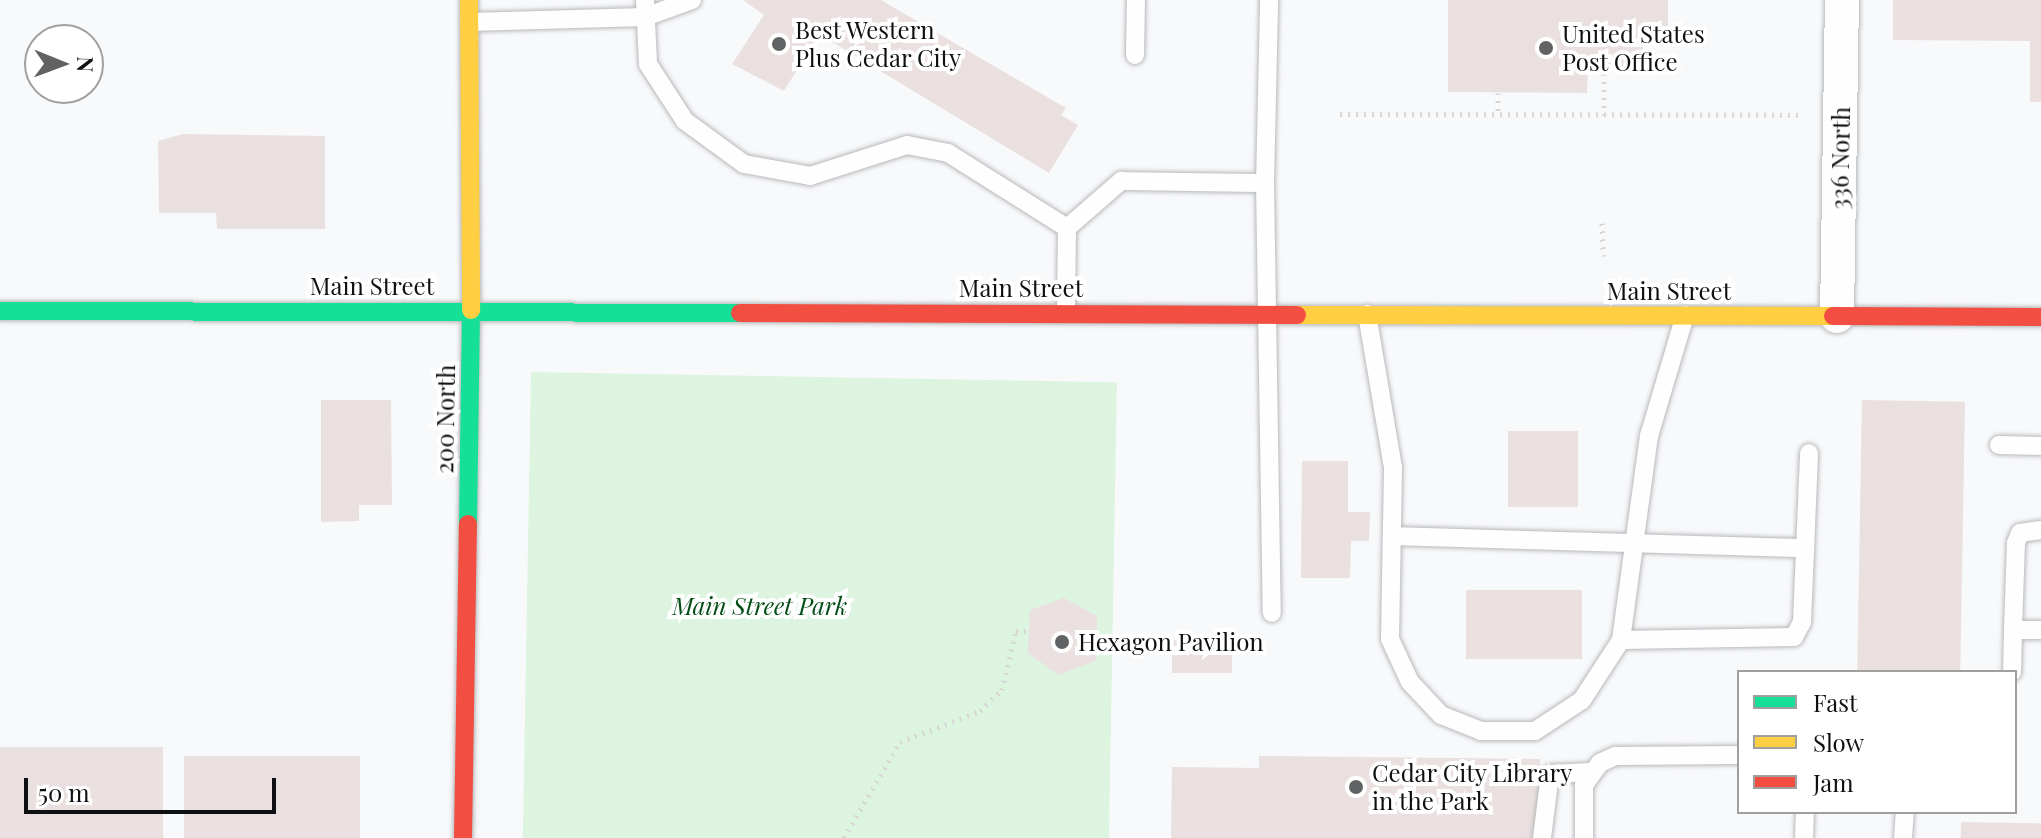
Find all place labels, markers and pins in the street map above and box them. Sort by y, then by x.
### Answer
place label: Best Western Plus Cedar City [795,16,962,72]
place label: United States Post Office [1562,20,1705,76]
marker: Best Western Plus Cedar City [770,35,788,53]
marker: United States Post Office [1537,39,1555,57]
place label: Hexagon Pavilion [1078,628,1264,656]
marker: Hexagon Pavilion [1053,633,1071,651]
place label: Cedar City Library in the Park [1372,759,1573,815]
marker: Cedar City Library in the Park [1347,778,1365,796]

